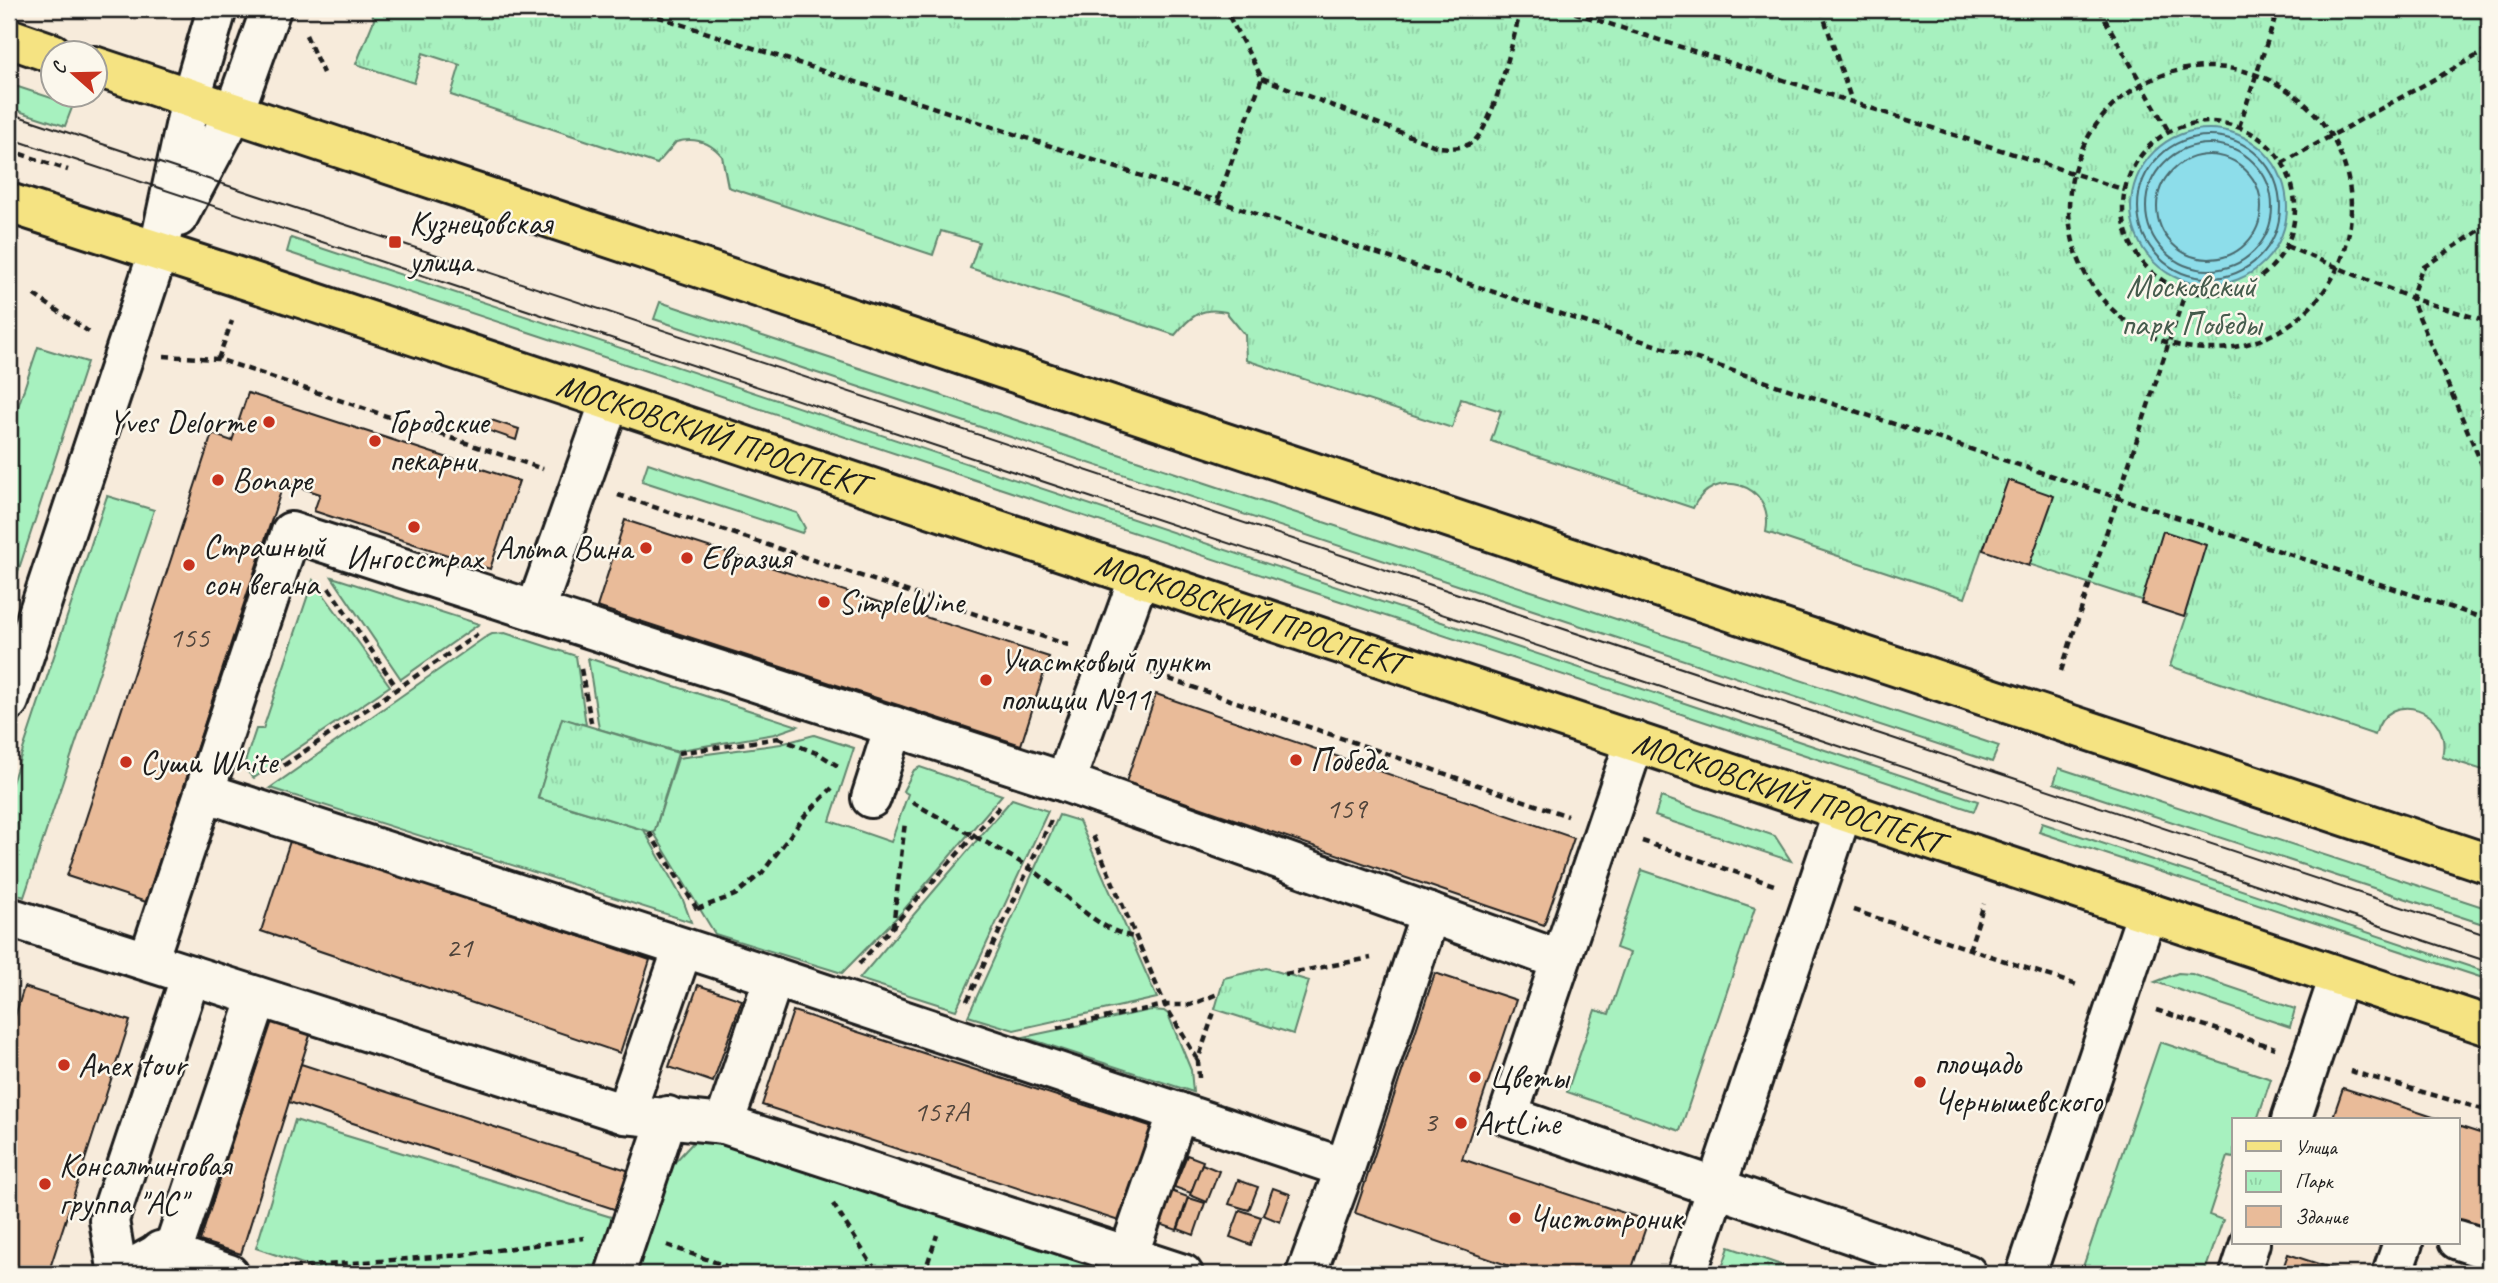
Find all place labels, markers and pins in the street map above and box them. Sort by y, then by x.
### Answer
place label: Кузнецовская улица [407,202,555,282]
marker: Кузнецовская улица [387,234,403,250]
place label: Yves Delorme [108,401,257,443]
place label: Городские пекарни [389,401,491,481]
marker: Yves Delorme [261,414,277,430]
marker: Городские пекарни [367,433,383,449]
place label: Bonape [232,459,314,501]
marker: Bonape [210,472,226,488]
marker: Ингосстрах [406,519,422,535]
place label: Страшный сон вегана [203,525,328,605]
place label: Альта Вина [495,527,634,569]
place label: Ингосстрах [346,537,485,579]
place label: Евразия [701,537,794,579]
marker: Альта Вина [638,540,654,556]
marker: Евразия [679,550,695,566]
marker: Страшный сон вегана [181,557,197,573]
place label: SimpleWine [838,581,966,623]
marker: SimpleWine [816,594,832,610]
place label: Участковый пункт полиции №11 [1000,640,1211,720]
marker: Участковый пункт полиции №11 [978,672,994,688]
place label: Победа [1310,739,1389,781]
place label: Суши White [140,741,279,783]
marker: Победа [1288,752,1304,768]
marker: Суши White [118,754,134,770]
place label: площадь Чернышевского [1934,1042,2103,1122]
place label: Anex tour [78,1044,189,1086]
place label: Цветы [1489,1056,1571,1098]
marker: Anex tour [56,1057,72,1073]
marker: Цветы [1467,1069,1483,1085]
marker: площадь Чернышевского [1912,1074,1928,1090]
place label: ArtLine [1475,1102,1562,1144]
marker: ArtLine [1453,1115,1469,1131]
place label: Консалтинговая группа "АС" [59,1144,234,1224]
marker: Консалтинговая группа "АС" [37,1176,53,1192]
place label: Чистотроник [1529,1197,1684,1239]
marker: Чистотроник [1507,1210,1523,1226]

